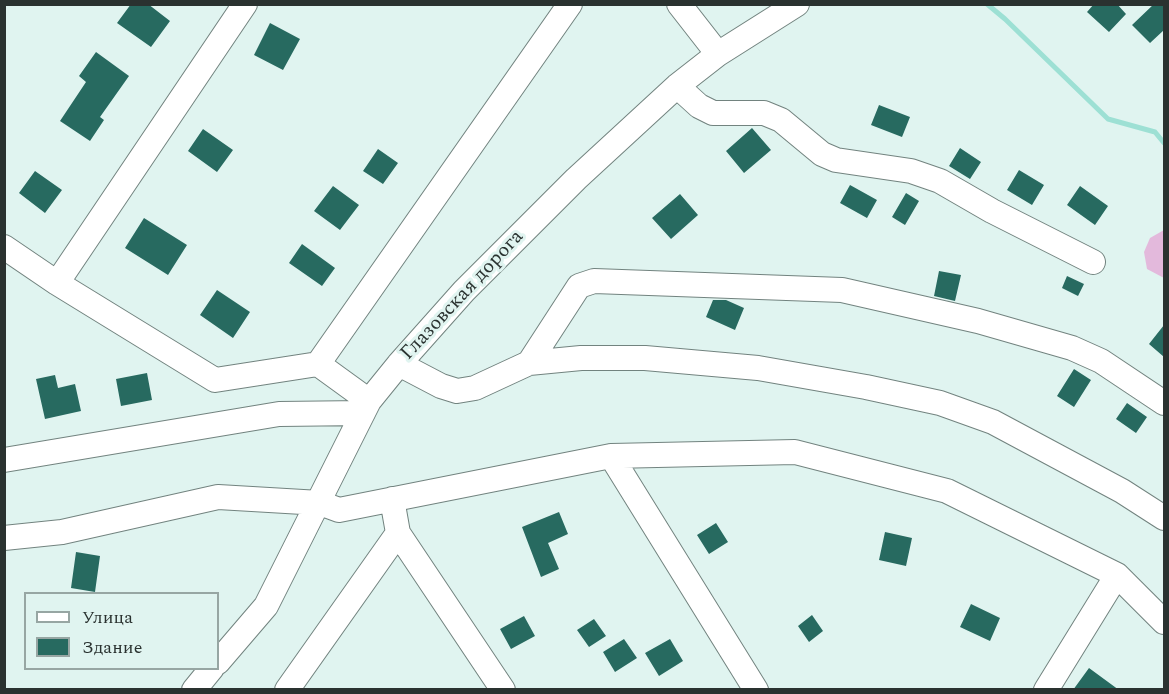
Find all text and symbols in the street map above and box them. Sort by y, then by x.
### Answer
street label: Глазовская дорога [396,226,530,366]
legend [24,592,219,670]
text: Улица [82,604,133,631]
text: Здание [82,634,142,661]

